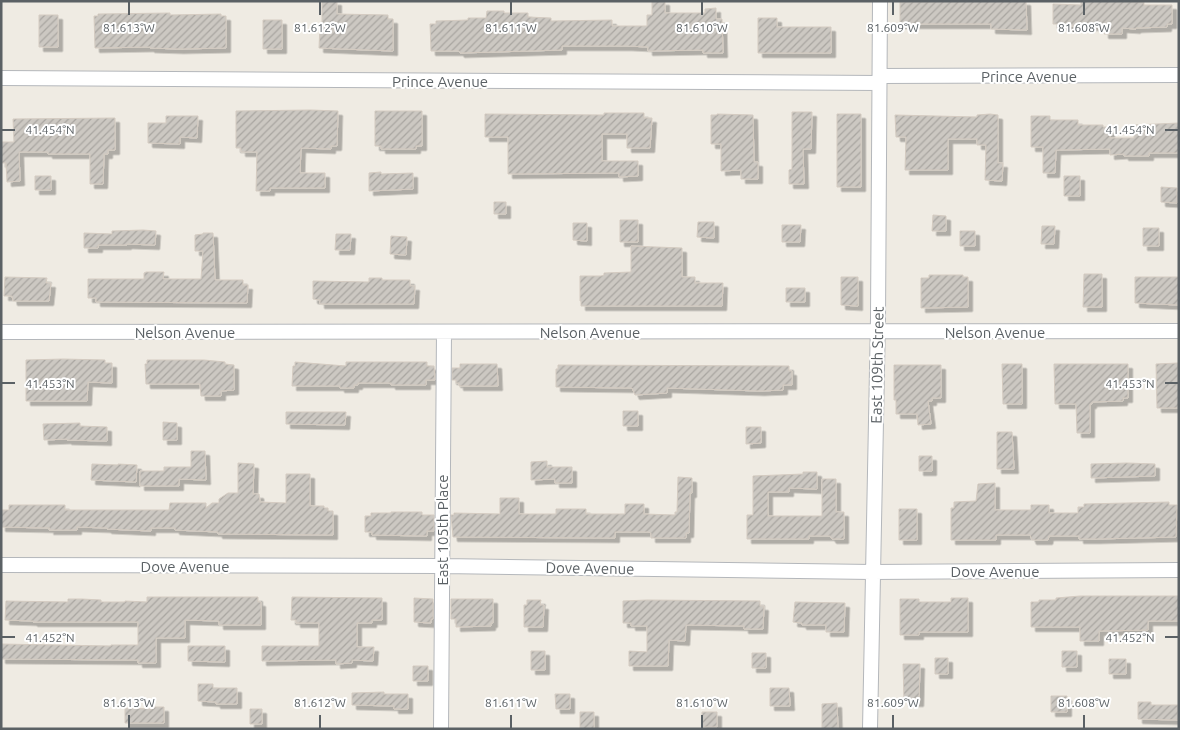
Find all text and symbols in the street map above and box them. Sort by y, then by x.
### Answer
text: 81.613°W [103,21,155,34]
text: 81.612°W [294,21,346,34]
text: 81.611°W [485,21,537,34]
text: 81.610°W [676,21,728,34]
text: 81.609°W [867,21,919,34]
text: 81.608°W [1058,21,1110,34]
street label: Prince Avenue [981,68,1077,85]
street label: Prince Avenue [392,73,488,90]
text: 41.454°N [25,123,75,136]
text: 41.454°N [1105,123,1155,136]
street label: East 109th Street [867,306,887,424]
street label: Nelson Avenue [135,324,235,341]
street label: Nelson Avenue [540,324,640,341]
street label: Nelson Avenue [945,324,1045,341]
text: 41.453°N [25,377,75,390]
text: 41.453°N [1105,377,1155,390]
street label: East 105th Place [434,474,451,586]
street label: Dove Avenue [141,558,229,575]
street label: Dove Avenue [545,559,635,577]
street label: Dove Avenue [951,563,1039,580]
text: 41.452°N [25,631,75,644]
text: 41.452°N [1105,631,1155,644]
text: 81.613°W [103,696,155,709]
text: 81.612°W [294,696,346,709]
text: 81.611°W [485,696,537,709]
text: 81.610°W [676,696,728,709]
text: 81.609°W [867,696,919,709]
text: 81.608°W [1058,696,1110,709]

